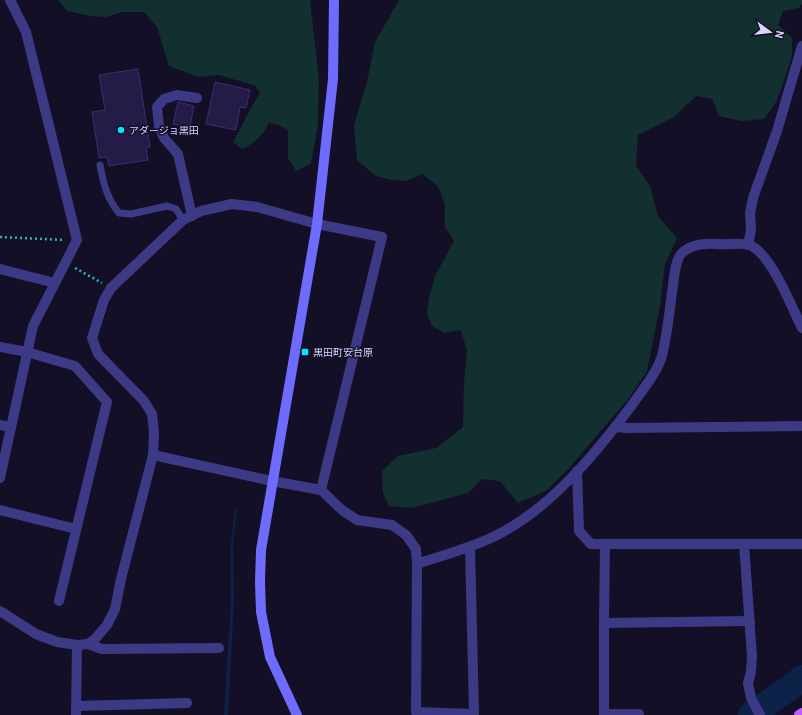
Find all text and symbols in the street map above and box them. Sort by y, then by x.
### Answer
north arrow [750,12,790,52]
text: N [773,29,787,40]
place label: アダージョ黒田 [129,124,199,136]
marker: アダージョ黒田 [116,125,126,135]
place label: 黒田町安台原 [313,346,373,358]
marker: 黒田町安台原 [300,347,310,357]

